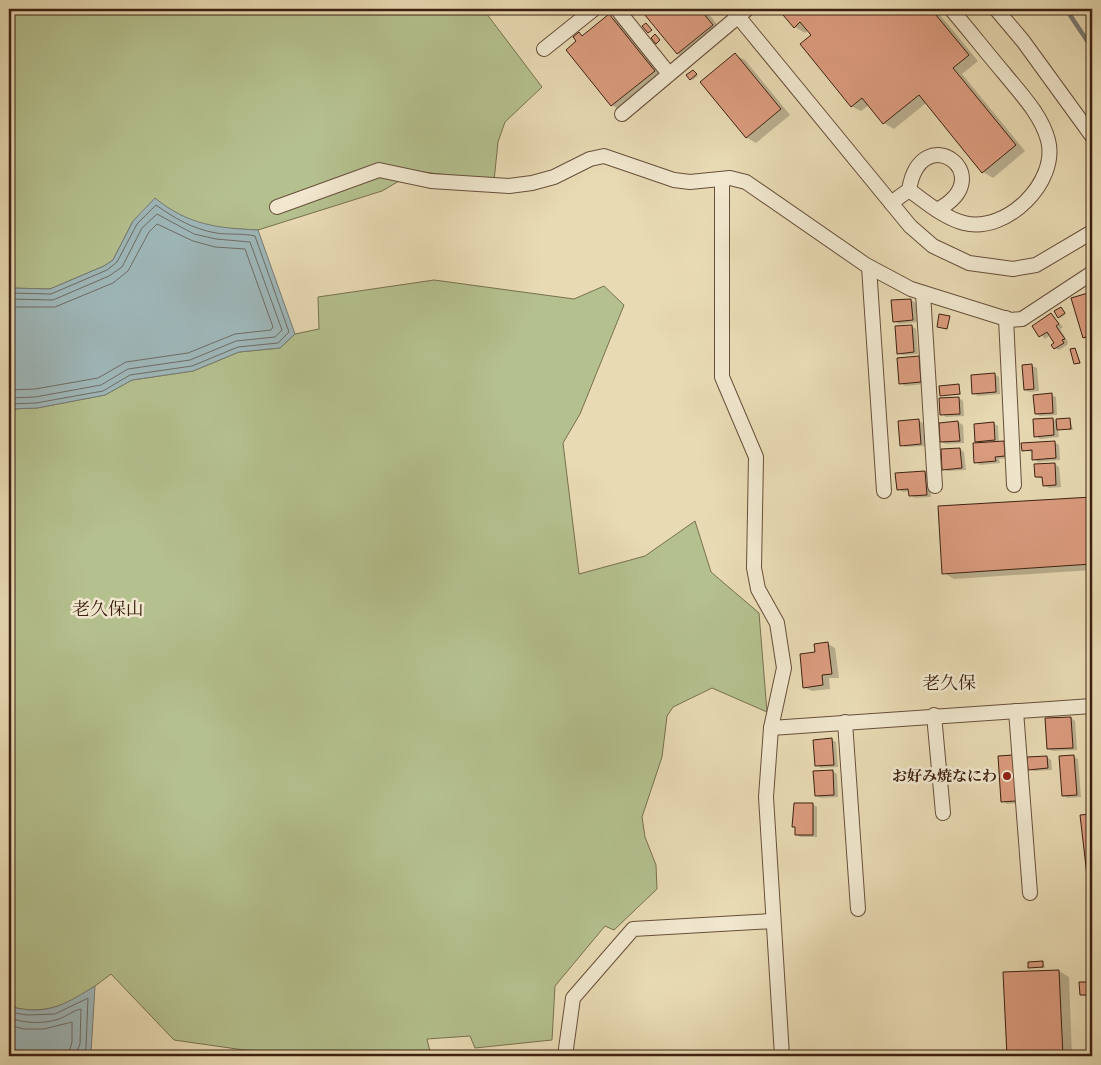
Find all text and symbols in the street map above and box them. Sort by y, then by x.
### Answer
district label: 老久保山 [72,598,144,621]
district label: 老久保 [922,672,976,695]
place label: お好み焼なにわ [892,767,997,786]
marker: お好み焼なにわ [1001,770,1013,782]

